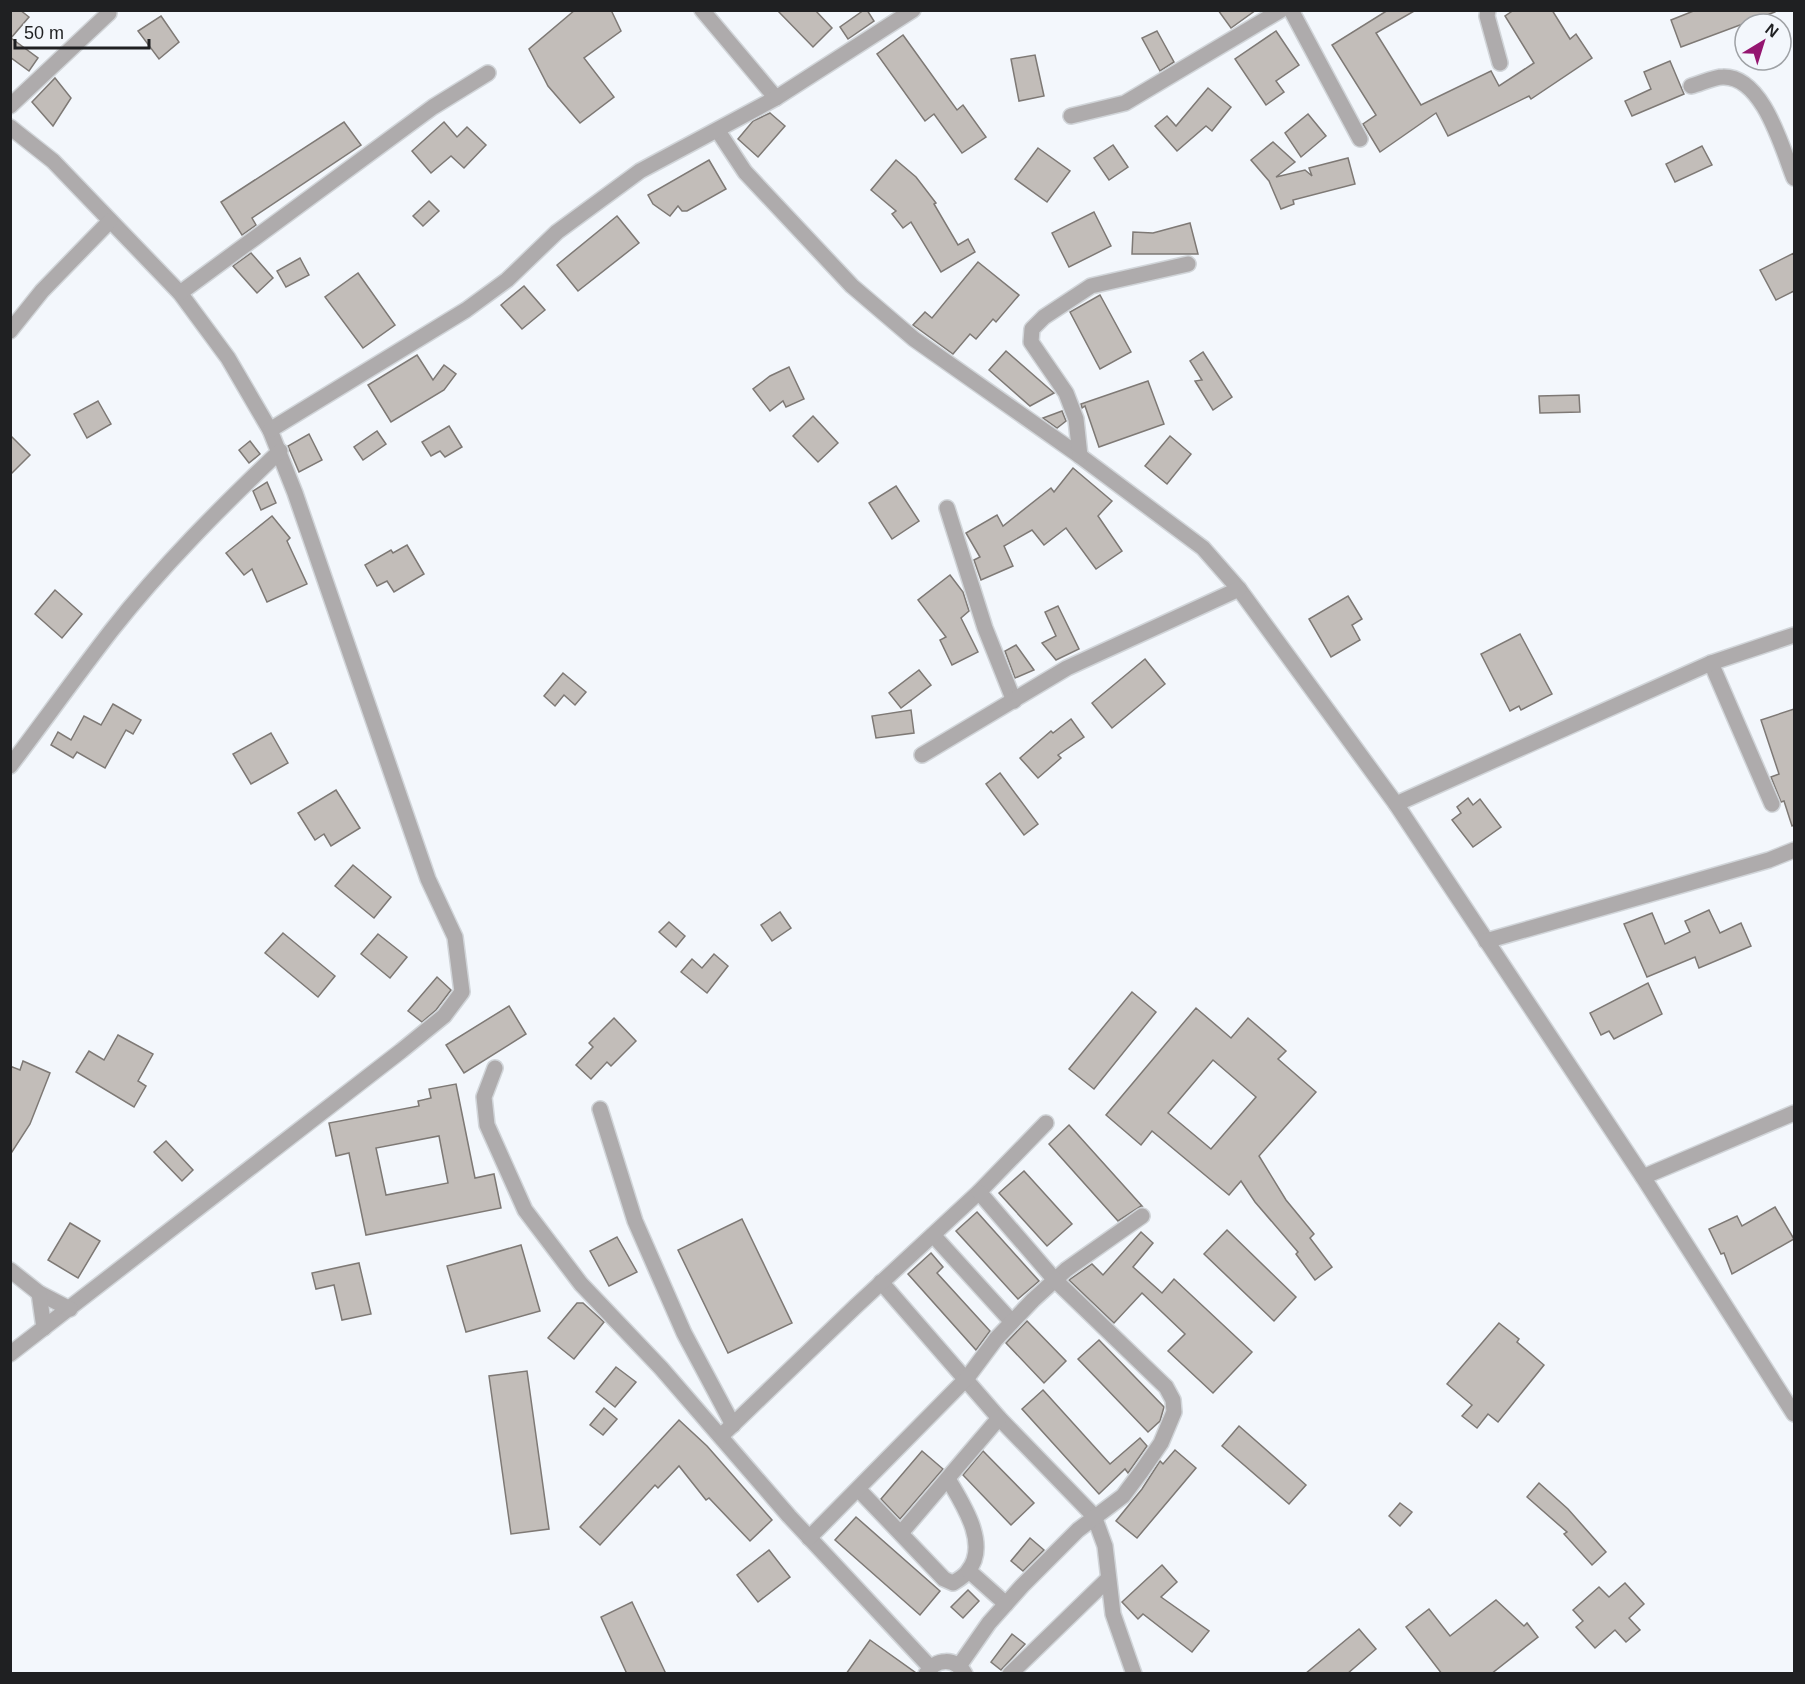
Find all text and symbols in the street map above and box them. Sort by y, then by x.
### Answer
scale bar [15,12,148,50]
north arrow [1733,12,1793,72]
text: N [1762,20,1782,41]
text: 50 m [24,23,64,43]

